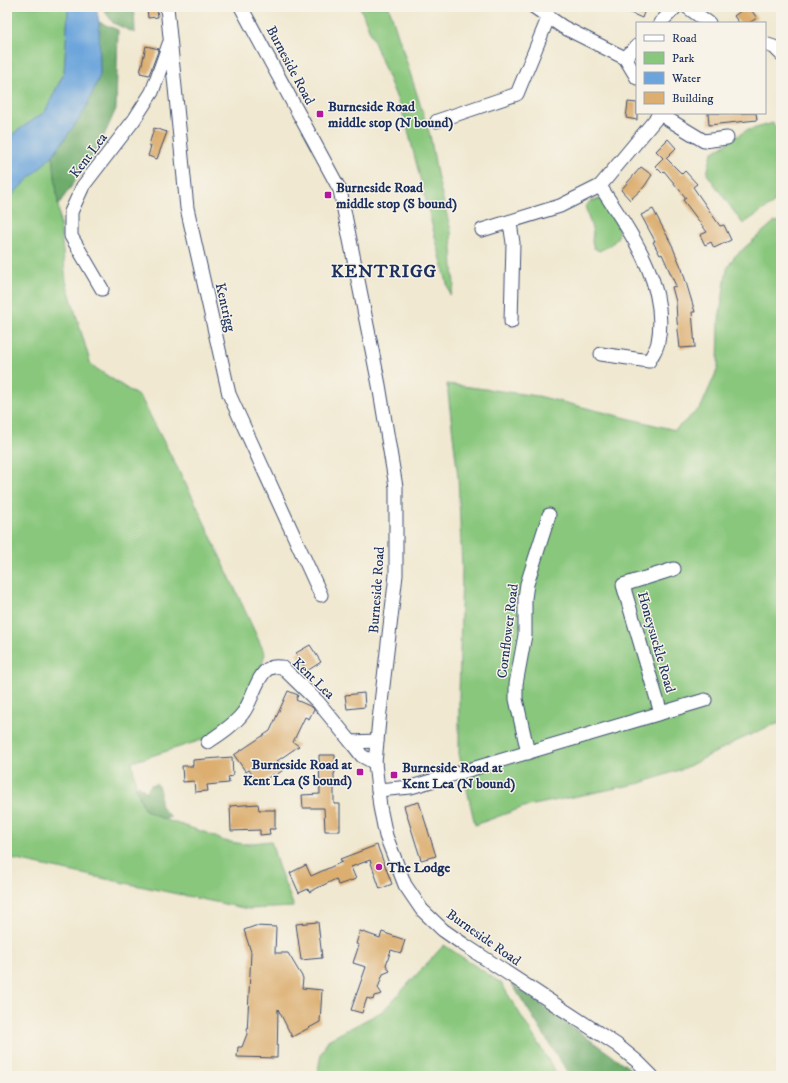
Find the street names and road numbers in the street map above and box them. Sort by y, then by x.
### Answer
street label: Burneside Road [262,23,318,108]
street label: Kent Lea [66,129,112,182]
street label: Kentrigg [211,281,239,334]
street label: Burneside Road [365,546,389,634]
street label: Cornflower Road [493,583,523,679]
street label: Honeysuckle Road [633,590,679,695]
street label: Kent Lea [288,654,338,703]
street label: Burneside Road [443,906,524,970]

